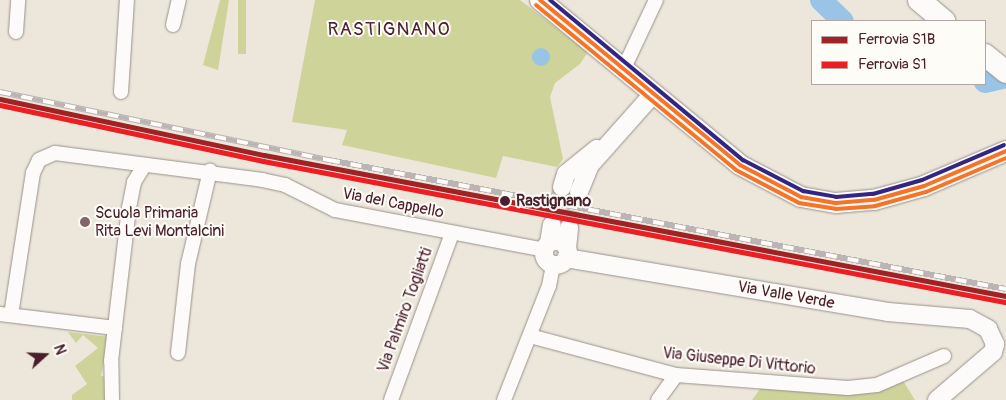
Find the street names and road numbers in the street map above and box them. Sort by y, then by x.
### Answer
street label: Via del Cappello [341,184,445,222]
street label: Via Palmiro Togliatti [373,245,437,375]
street label: Via Valle Verde [736,277,836,313]
street label: Via Giuseppe Di Vittorio [662,343,816,379]

